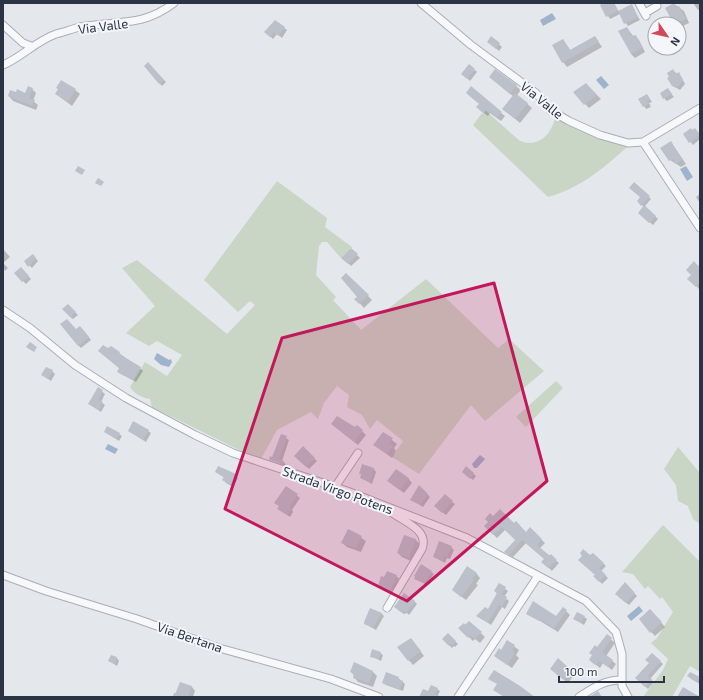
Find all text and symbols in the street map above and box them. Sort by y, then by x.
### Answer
street label: Via Valle [77,15,129,37]
north arrow [647,16,687,56]
text: N [668,35,683,49]
street label: Via Valle [517,78,567,122]
street label: Strada Virgo Potens [281,463,395,517]
street label: Via Bertana [155,618,225,656]
scale bar [559,658,664,684]
text: 100 m [565,664,597,678]

